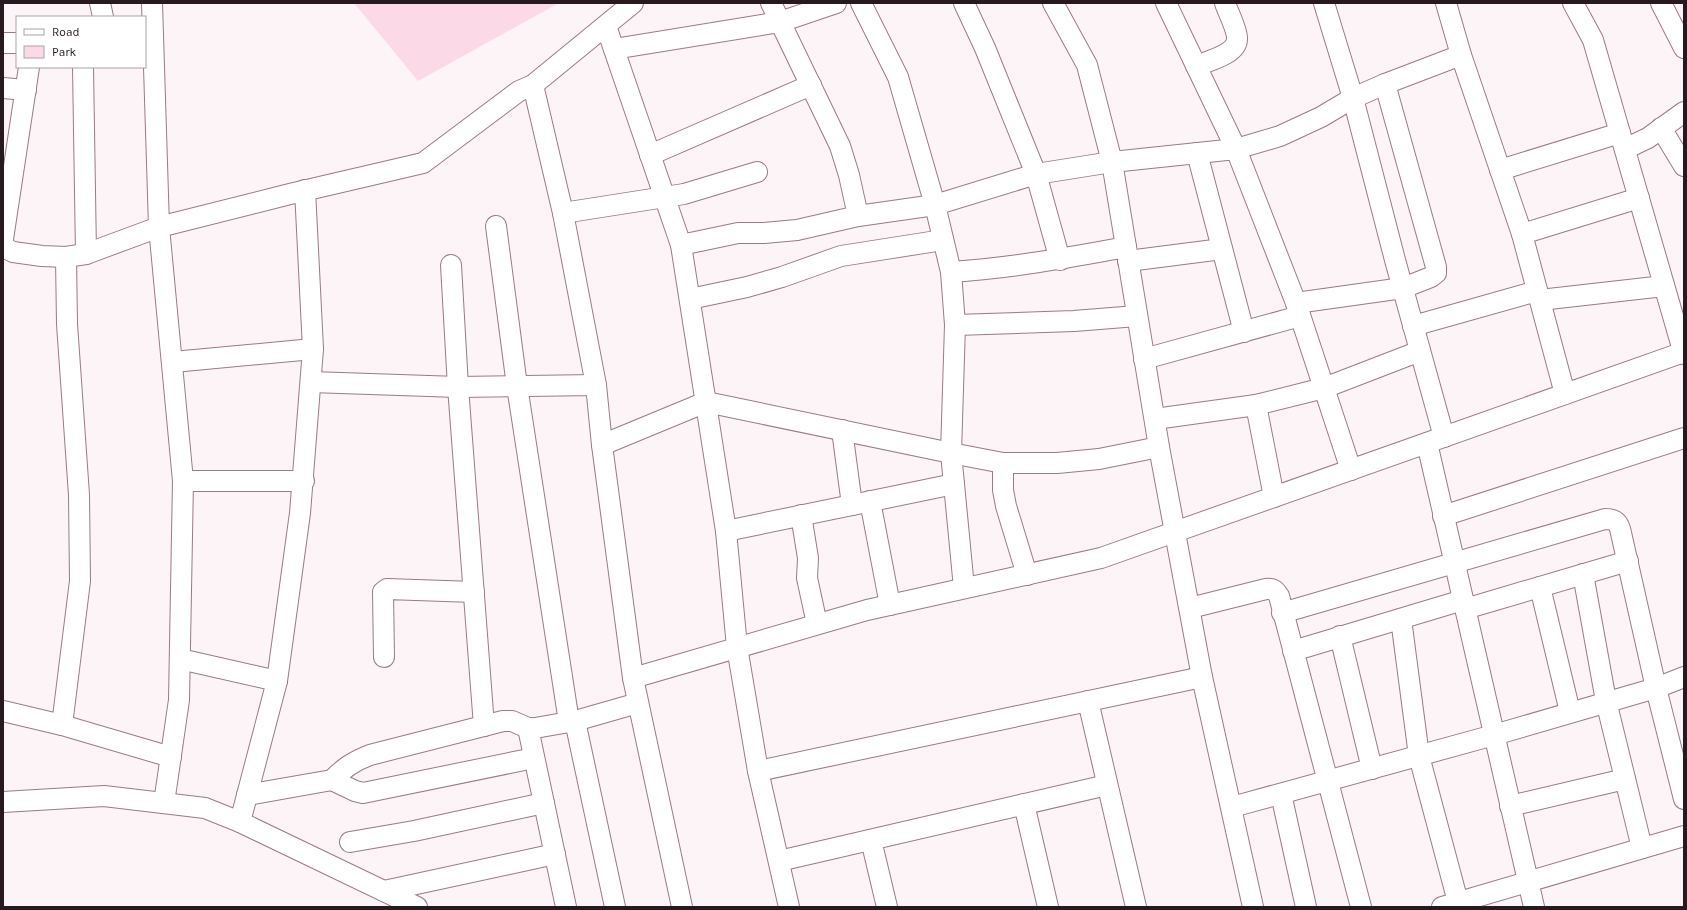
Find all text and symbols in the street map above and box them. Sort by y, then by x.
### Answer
legend [16,16,146,68]
text: Road [52,25,80,39]
text: Park [52,45,77,59]

